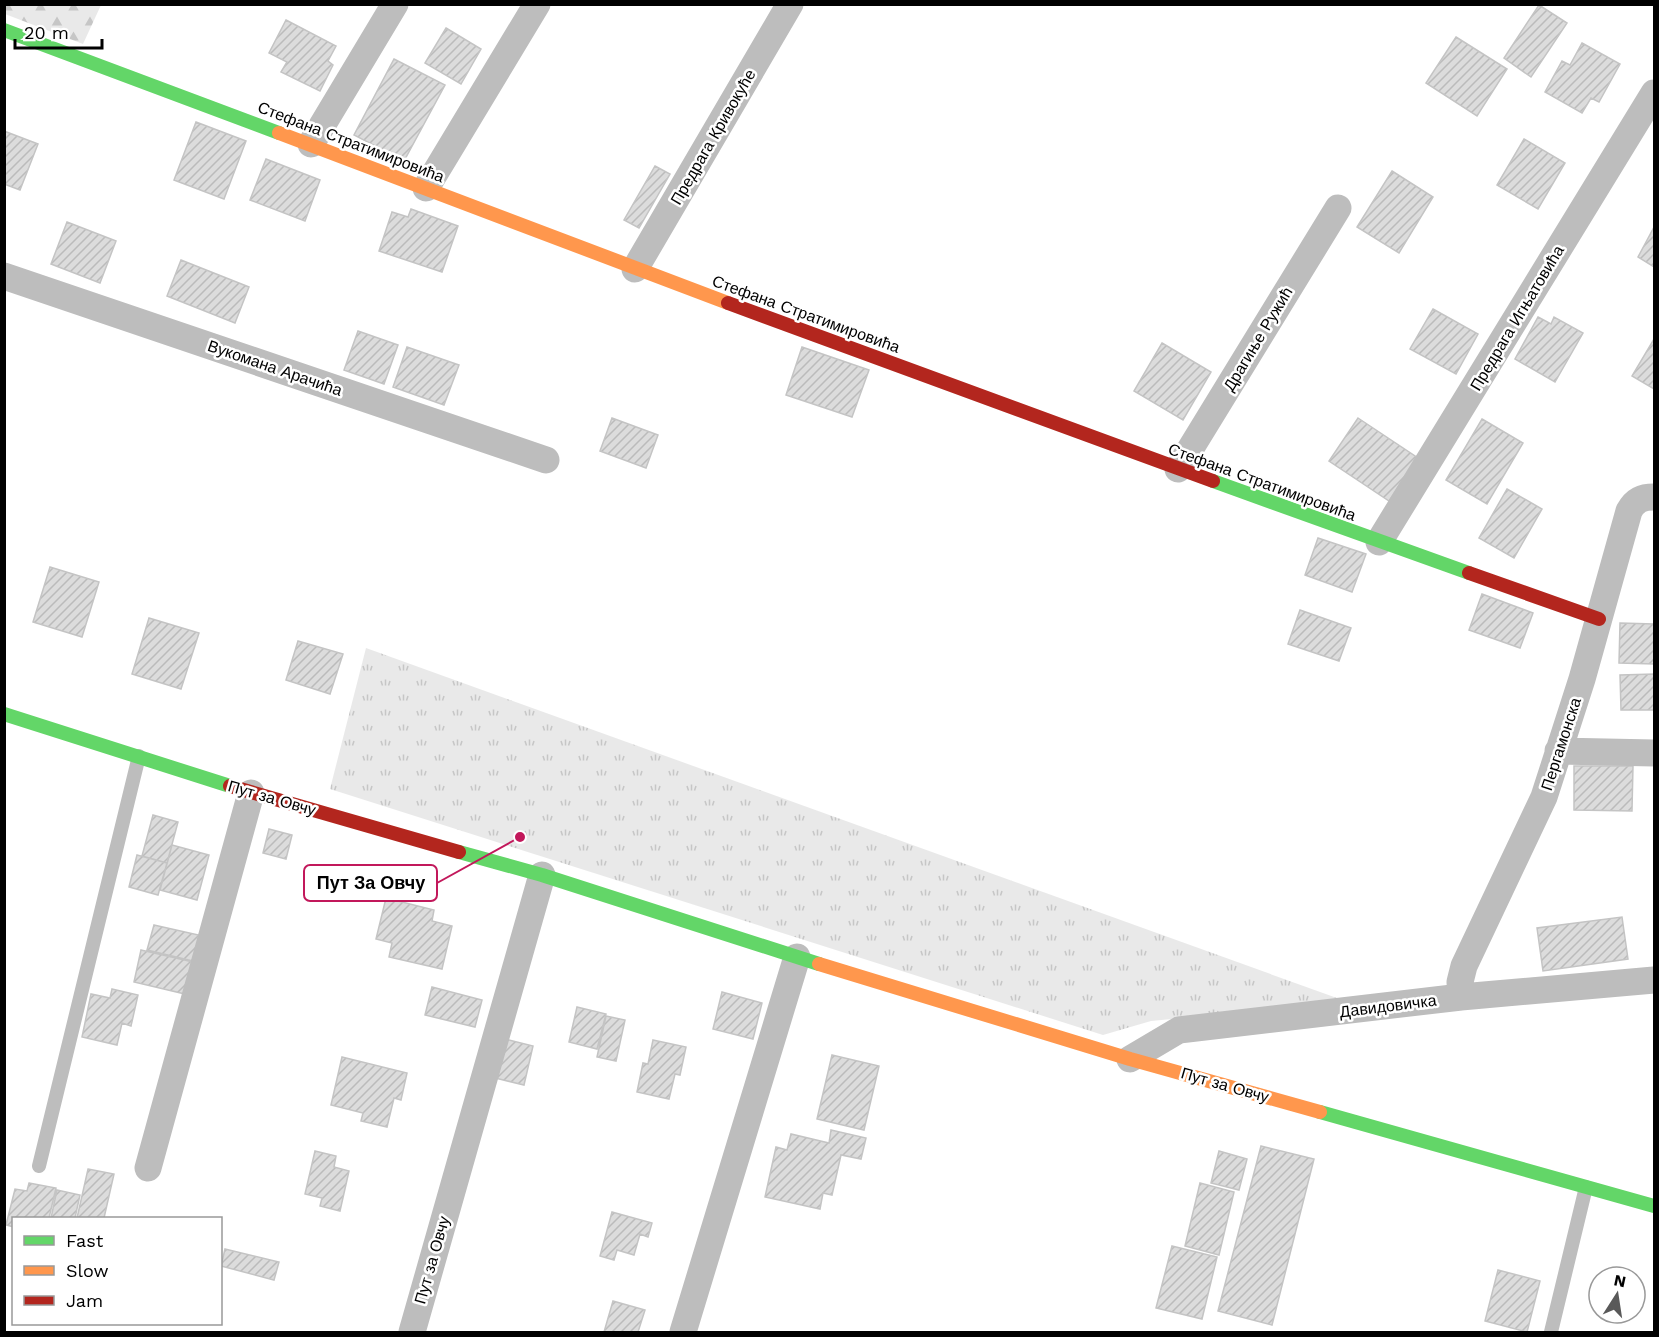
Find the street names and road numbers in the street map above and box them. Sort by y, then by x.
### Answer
street label: Предрага Кривокуће [666,66,760,208]
street label: Стефана Стратимировића [255,98,447,186]
street label: Предрага Игњатовића [1466,242,1568,394]
street label: Стефана Стратимировића [710,271,903,357]
street label: Драгиње Ружић [1219,283,1297,395]
street label: Вукомана Арачића [205,336,345,400]
street label: Стефана Стратимировића [1166,439,1359,525]
street label: Пергамонска [1537,695,1585,793]
street label: Пут за Овчу [226,776,318,820]
street label: Давидовичка [1338,991,1438,1021]
street label: Пут за Овчу [1179,1063,1271,1107]
street label: Пут за Овчу [410,1214,454,1306]

